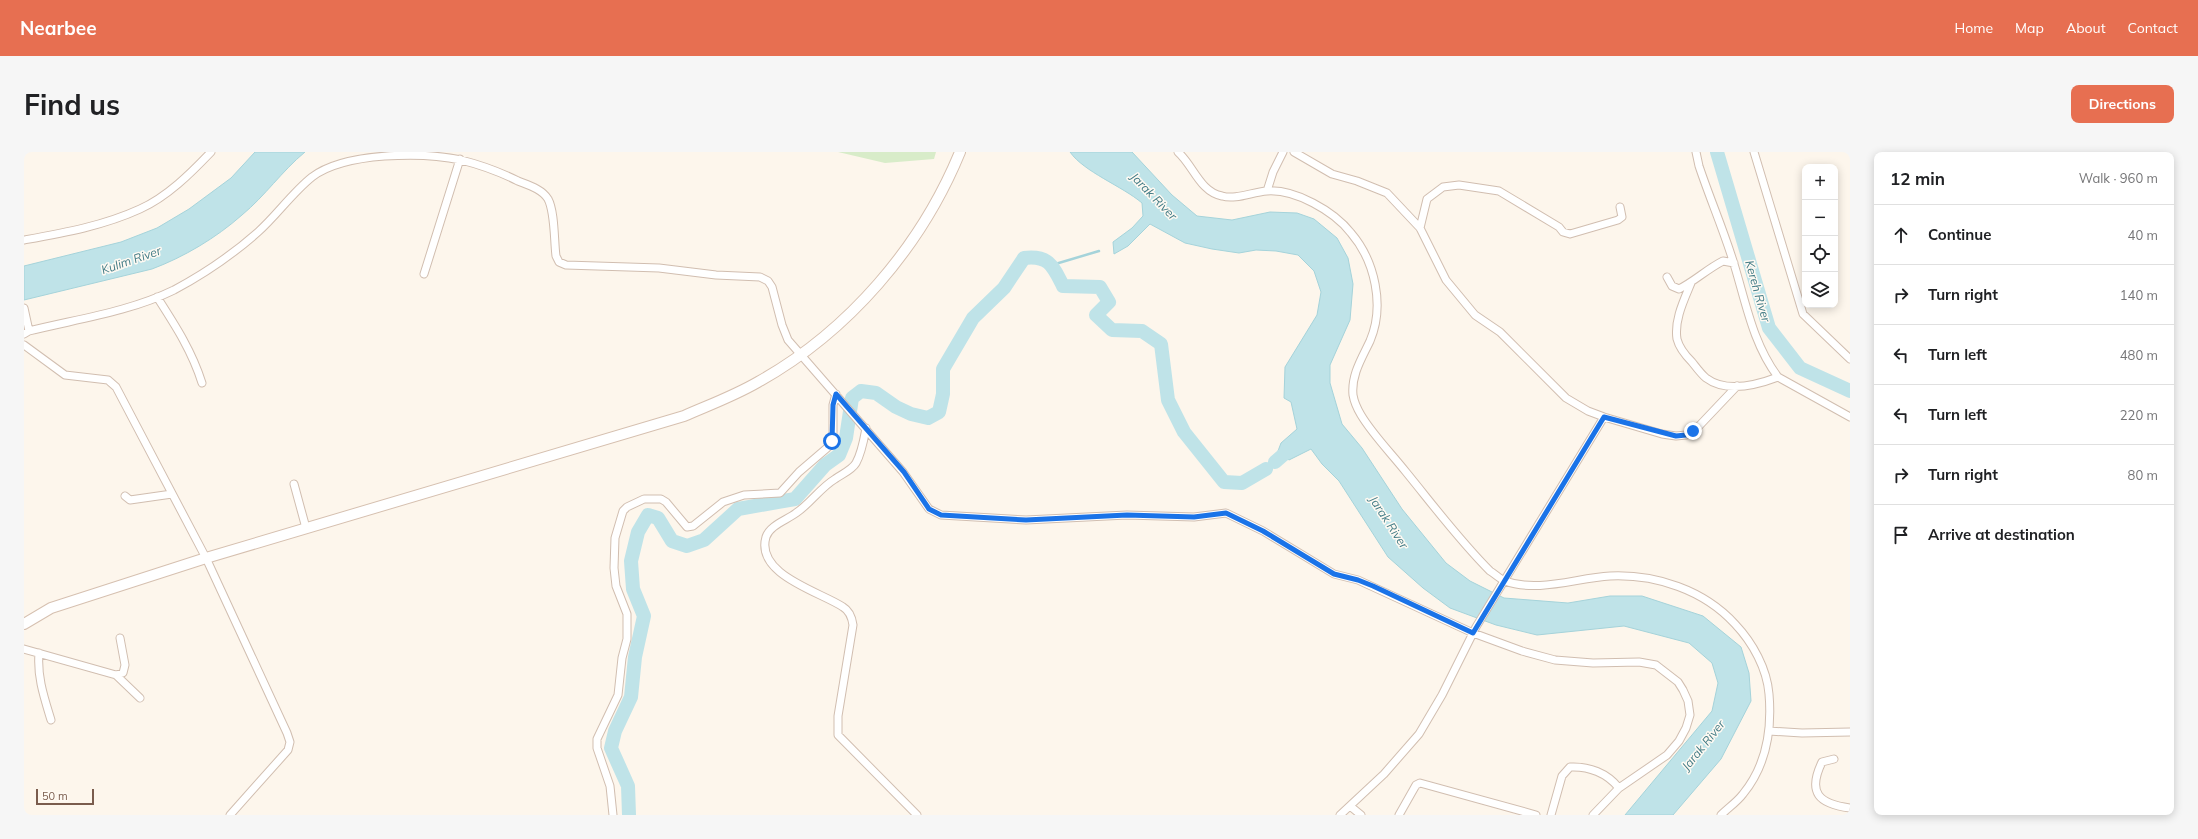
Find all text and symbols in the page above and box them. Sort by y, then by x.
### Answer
text: Nearbee [20,16,97,40]
text: Home [1954,19,1993,37]
text: Map [2015,19,2044,37]
text: About [2066,19,2106,37]
text: Contact [2128,19,2178,37]
button: Directions [2071,85,2174,123]
text: Find us [24,87,120,122]
map controls [1802,164,1838,308]
button: + [1802,164,1838,200]
water label: Jarak River [1127,168,1181,223]
text: 12 min [1890,168,1945,189]
text: Walk · 960 m [2079,170,2158,186]
button: − [1802,200,1838,236]
icon: ahead [1890,224,1912,246]
text: Continue [1928,225,1991,244]
text: 40 m [2128,227,2158,243]
button: locate [1802,236,1838,272]
water label: Kulim River [99,243,163,277]
water label: Kereh River [1742,259,1774,324]
button: layers [1802,272,1838,308]
icon: right [1890,284,1912,306]
text: Turn right [1928,285,1998,304]
text: 140 m [2120,287,2158,303]
icon: left [1890,344,1912,366]
text: Turn left [1928,345,1987,364]
text: 480 m [2120,347,2158,363]
icon: left [1890,404,1912,426]
text: Turn left [1928,405,1987,424]
text: 220 m [2120,407,2158,423]
route end [1684,422,1702,440]
route start [823,432,841,450]
icon: right [1890,464,1912,486]
text: Turn right [1928,465,1998,484]
text: 80 m [2128,467,2158,483]
water label: Jarak River [1366,492,1412,552]
icon: arrive [1890,524,1912,546]
text: Arrive at destination [1928,525,2075,544]
water label: Jarak River [1678,716,1728,774]
scale bar [36,787,94,806]
text: 50 m [42,789,68,803]

